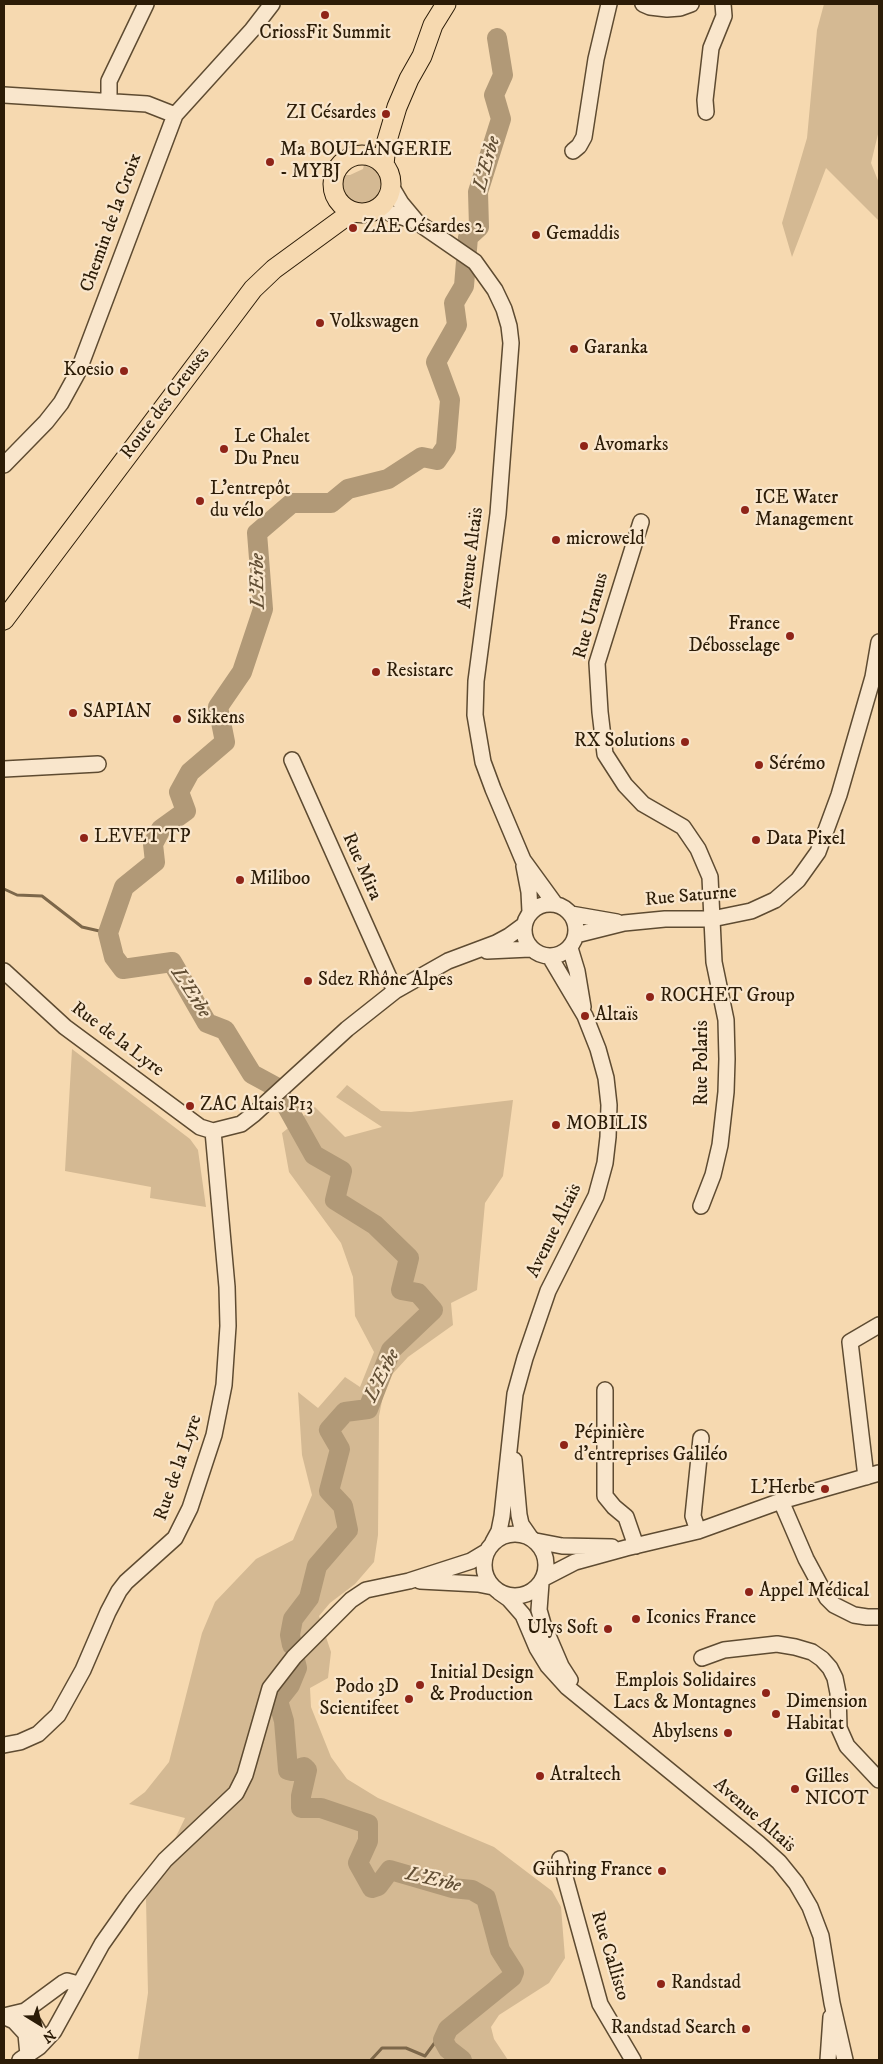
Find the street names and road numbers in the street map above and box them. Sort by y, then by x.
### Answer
street label: Chemin de la Croix [76,151,148,295]
street label: Route des Creuses [117,344,215,464]
street label: Avenue Altaïs [454,506,490,610]
street label: Rue Uranus [570,570,614,662]
street label: Rue Mira [336,830,386,904]
street label: Rue Saturne [644,882,738,912]
street label: Rue de la Lyre [66,998,168,1082]
street label: Rue Polaris [692,1020,714,1106]
street label: Avenue Altaïs [522,1180,588,1282]
street label: Rue de la Lyre [150,1412,208,1524]
street label: Avenue Altaïs [708,1774,800,1858]
street label: Rue Callisto [585,1908,633,2004]

